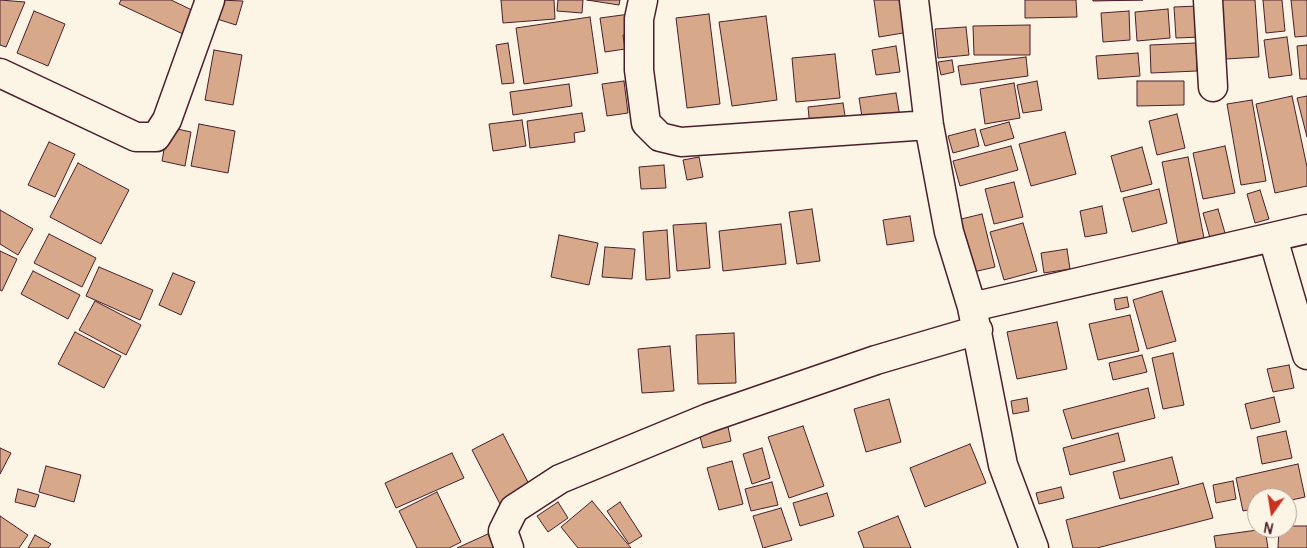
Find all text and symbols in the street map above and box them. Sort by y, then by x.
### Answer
north arrow [1247,488,1297,538]
text: N [1262,518,1275,536]

